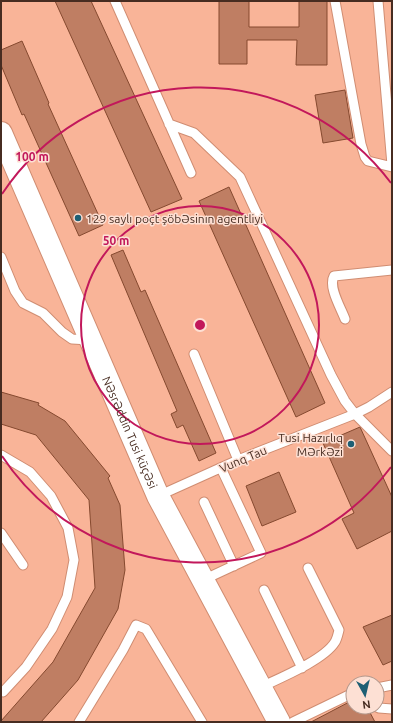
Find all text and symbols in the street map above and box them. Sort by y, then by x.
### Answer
text: 100 m [15,150,49,163]
place label: 129 saylı poçt şöbəsinın agentliyi [86,212,263,225]
marker: 129 saylı poçt şöbəsinın agentliyi [73,213,83,223]
text: 50 m [103,234,129,247]
centre of rings [193,318,207,332]
street label: Nəsrəddin Tusi küçəsi [100,374,160,490]
place label: Tusi Hazırlıq Mərkəzi [278,431,343,458]
marker: Tusi Hazırlıq Mərkəzi [346,439,356,449]
street label: Vunq Tau [217,443,269,475]
north arrow [345,675,385,715]
text: N [361,698,371,711]

